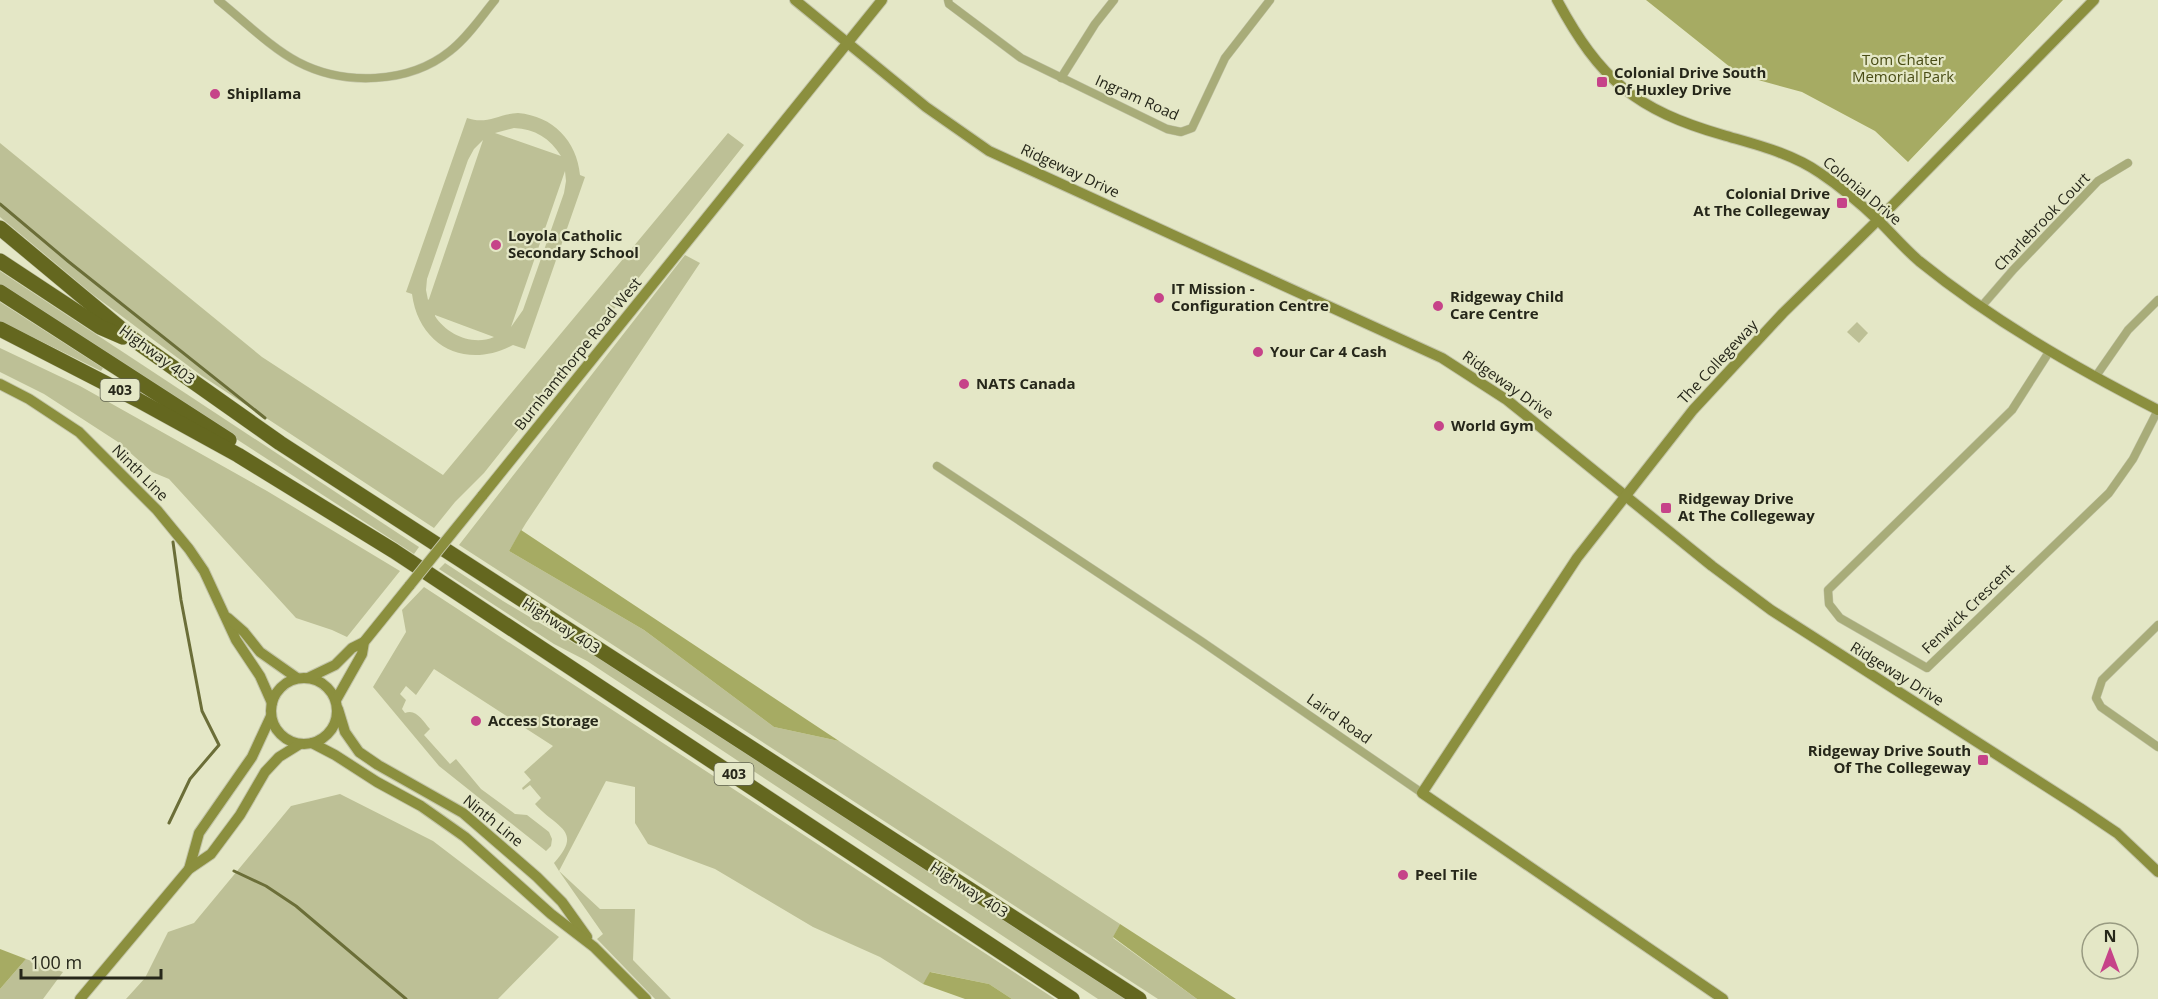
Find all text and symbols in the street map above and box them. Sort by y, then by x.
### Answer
park label: Tom Chater Memorial Park [1852,49,1954,86]
place label: Colonial Drive South Of Huxley Drive [1614,62,1766,99]
street label: Ingram Road [1092,70,1182,124]
marker: Colonial Drive South Of Huxley Drive [1595,75,1609,89]
place label: Shipllama [227,83,301,103]
marker: Shipllama [208,87,222,101]
street label: Ridgeway Drive [1018,138,1123,202]
street label: Colonial Drive [1819,151,1906,229]
street label: Charlebrook Court [1989,168,2093,275]
place label: Colonial Drive At The Collegeway [1693,183,1830,220]
marker: Colonial Drive At The Collegeway [1835,196,1849,210]
place label: Loyola Catholic Secondary School [508,225,639,262]
marker: Loyola Catholic Secondary School [489,238,503,252]
street label: Burnhamthorpe Road West [509,273,645,434]
place label: IT Mission - Configuration Centre [1171,278,1329,315]
place label: Ridgeway Child Care Centre [1450,286,1564,323]
marker: IT Mission - Configuration Centre [1152,291,1166,305]
marker: Ridgeway Child Care Centre [1431,299,1445,313]
street label: The Collegeway [1673,315,1762,408]
street label: Highway 403 [116,321,198,389]
place label: Your Car 4 Cash [1270,341,1387,361]
marker: Your Car 4 Cash [1251,345,1265,359]
street label: Ridgeway Drive [1459,345,1558,423]
place label: NATS Canada [976,373,1075,393]
marker: NATS Canada [957,377,971,391]
road number: 403 [100,379,140,401]
place label: World Gym [1451,415,1534,435]
marker: World Gym [1432,419,1446,433]
street label: Ninth Line [108,440,173,505]
place label: Ridgeway Drive At The Collegeway [1678,488,1815,525]
marker: Ridgeway Drive At The Collegeway [1659,501,1673,515]
street label: Fenwick Crescent [1917,559,2018,658]
street label: Highway 403 [519,592,604,658]
street label: Ridgeway Drive [1847,636,1948,710]
street label: Laird Road [1303,688,1376,748]
place label: Access Storage [488,710,599,730]
marker: Access Storage [469,714,483,728]
place label: Ridgeway Drive South Of The Collegeway [1808,740,1971,777]
marker: Ridgeway Drive South Of The Collegeway [1976,753,1990,767]
road number: 403 [714,763,754,785]
street label: Ninth Line [459,790,528,851]
street label: Highway 403 [927,856,1012,922]
place label: Peel Tile [1415,864,1477,884]
marker: Peel Tile [1396,868,1410,882]
north arrow [2080,921,2140,981]
text: N [2103,925,2117,947]
scale bar [21,942,160,980]
text: 100 m [30,950,82,974]

